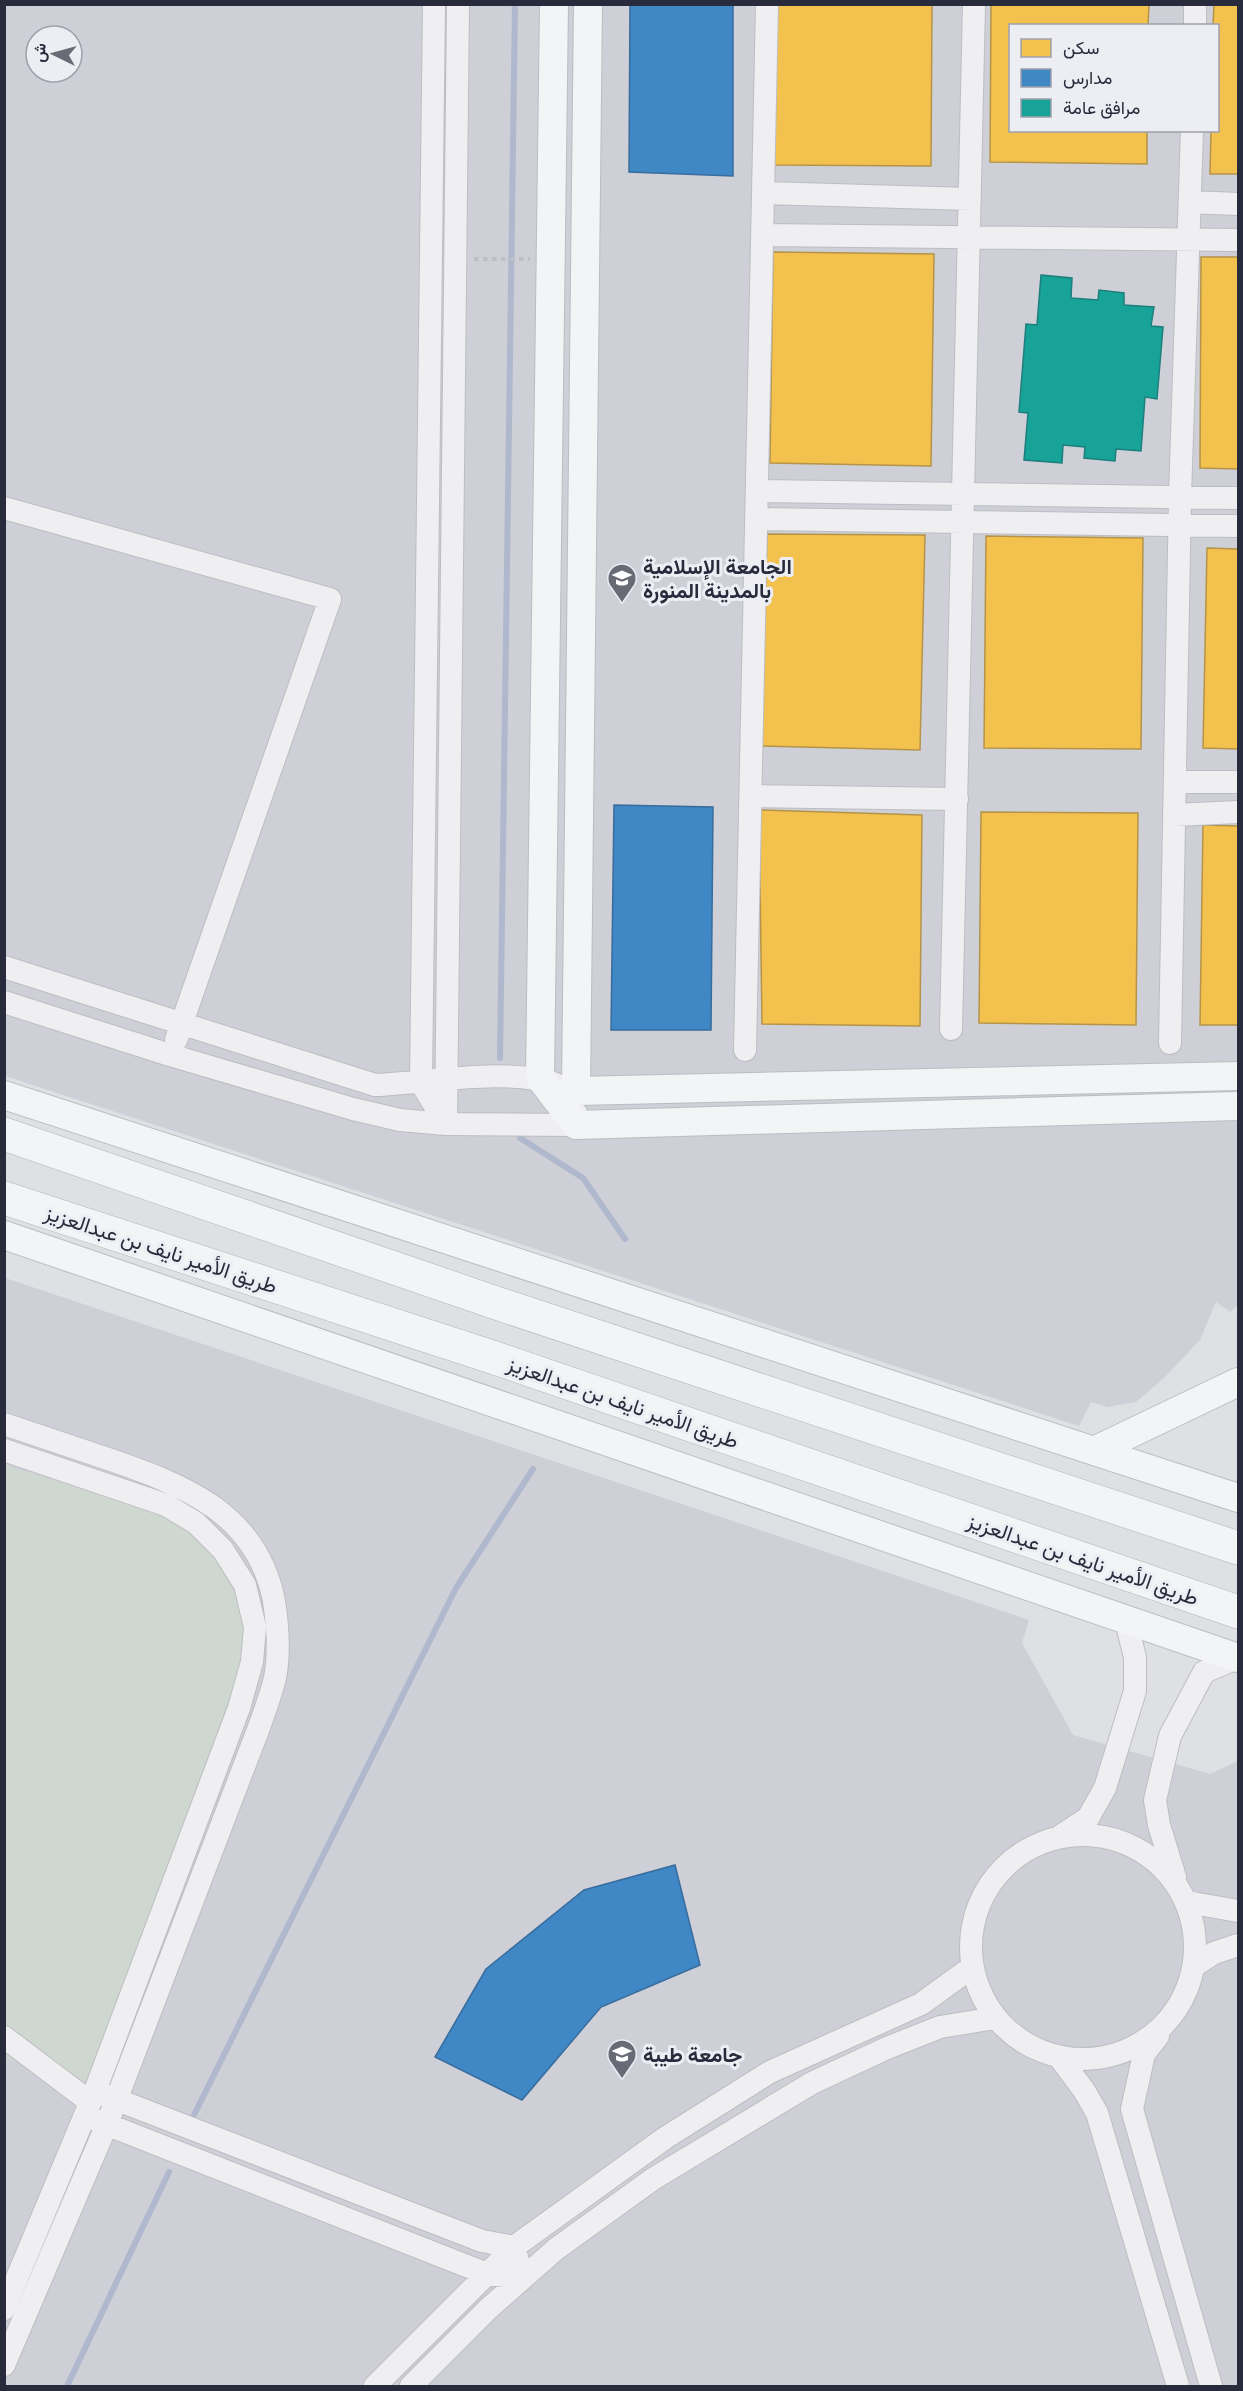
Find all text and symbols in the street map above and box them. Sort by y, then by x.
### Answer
north arrow [24,24,84,84]
legend [1009,24,1219,132]
text: سكن [1063,35,1099,60]
text: ش [27,42,51,63]
text: مدارس [1063,65,1112,90]
text: مرافق عامة [1063,95,1140,120]
place label: الجامعة الإسلامية بالمدينة المنورة [643,552,792,605]
school or university icon: الجامعة الإسلامية بالمدينة المنورة [606,562,638,604]
street label: طريق الأمير نايف بن عبدالعزيز [40,1197,281,1300]
street label: طريق الأمير نايف بن عبدالعزيز [503,1348,743,1455]
street label: طريق الأمير نايف بن عبدالعزيز [963,1505,1203,1612]
school or university icon: جامعة طيبة [606,2038,638,2080]
place label: جامعة طيبة [643,2040,742,2069]

